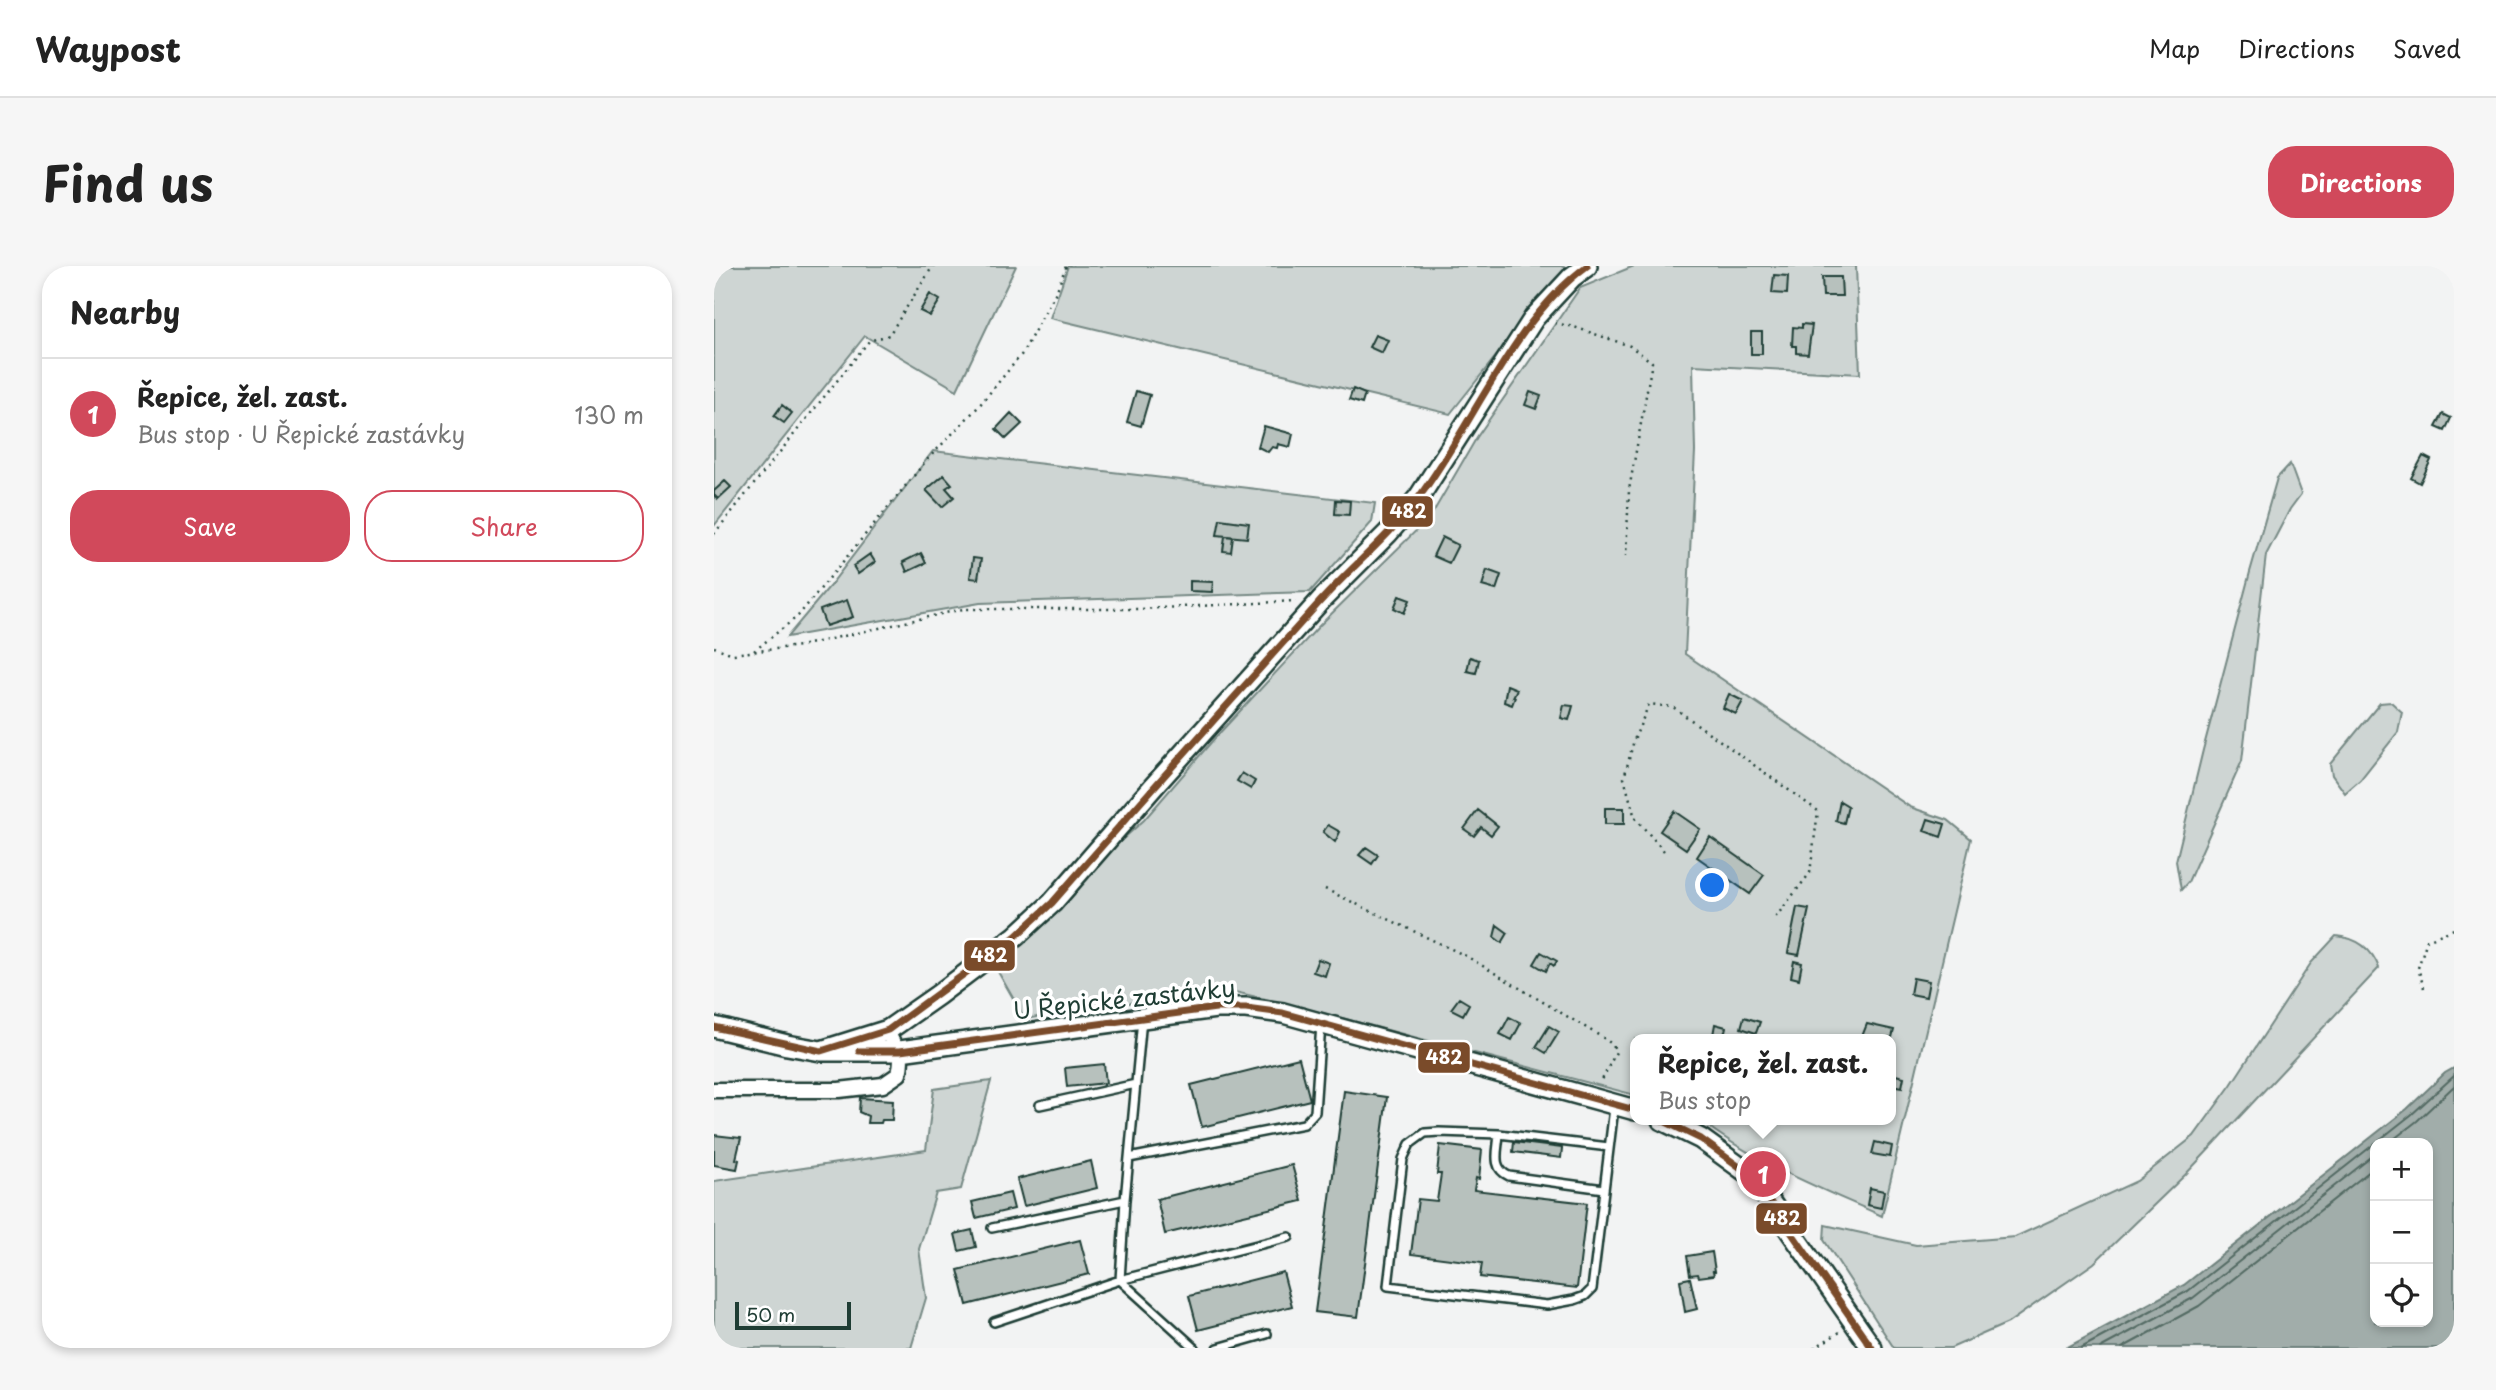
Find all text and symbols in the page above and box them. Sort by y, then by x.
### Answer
text: Waypost [35,23,181,73]
text: Map [2149,30,2200,66]
text: Directions [2238,30,2355,66]
text: Saved [2393,30,2461,66]
text: Find us [42,145,213,219]
button: Directions [2268,146,2454,218]
text: Nearby [70,289,180,334]
text: Řepice, žel. zast. [137,377,348,416]
text: 1 [88,397,99,432]
text: 130 m [574,397,644,432]
text: Bus stop · U Řepické zastávky [137,416,465,451]
button: Save [70,490,350,562]
button: Share [364,490,644,562]
line badge: 482 [1381,495,1434,528]
text: 482 [1389,496,1427,524]
your location [1695,868,1729,902]
line badge: 482 [963,939,1016,972]
text: 482 [970,940,1008,968]
street label: U Řepické zastávky [1011,968,1237,1028]
popup [1630,1034,1896,1125]
line badge: 482 [1417,1041,1471,1074]
text: 482 [1425,1042,1463,1070]
text: Řepice, žel. zast. [1658,1043,1868,1082]
text: Bus stop [1658,1082,1751,1117]
map controls [2370,1138,2433,1327]
button: + [2370,1138,2433,1201]
pin: 1 [1740,1148,1786,1200]
button: − [2370,1201,2433,1264]
line badge: 482 [1755,1202,1808,1235]
text: 482 [1763,1203,1801,1231]
button: locate [2370,1264,2433,1327]
scale bar [735,1299,850,1331]
text: 50 m [746,1300,795,1328]

